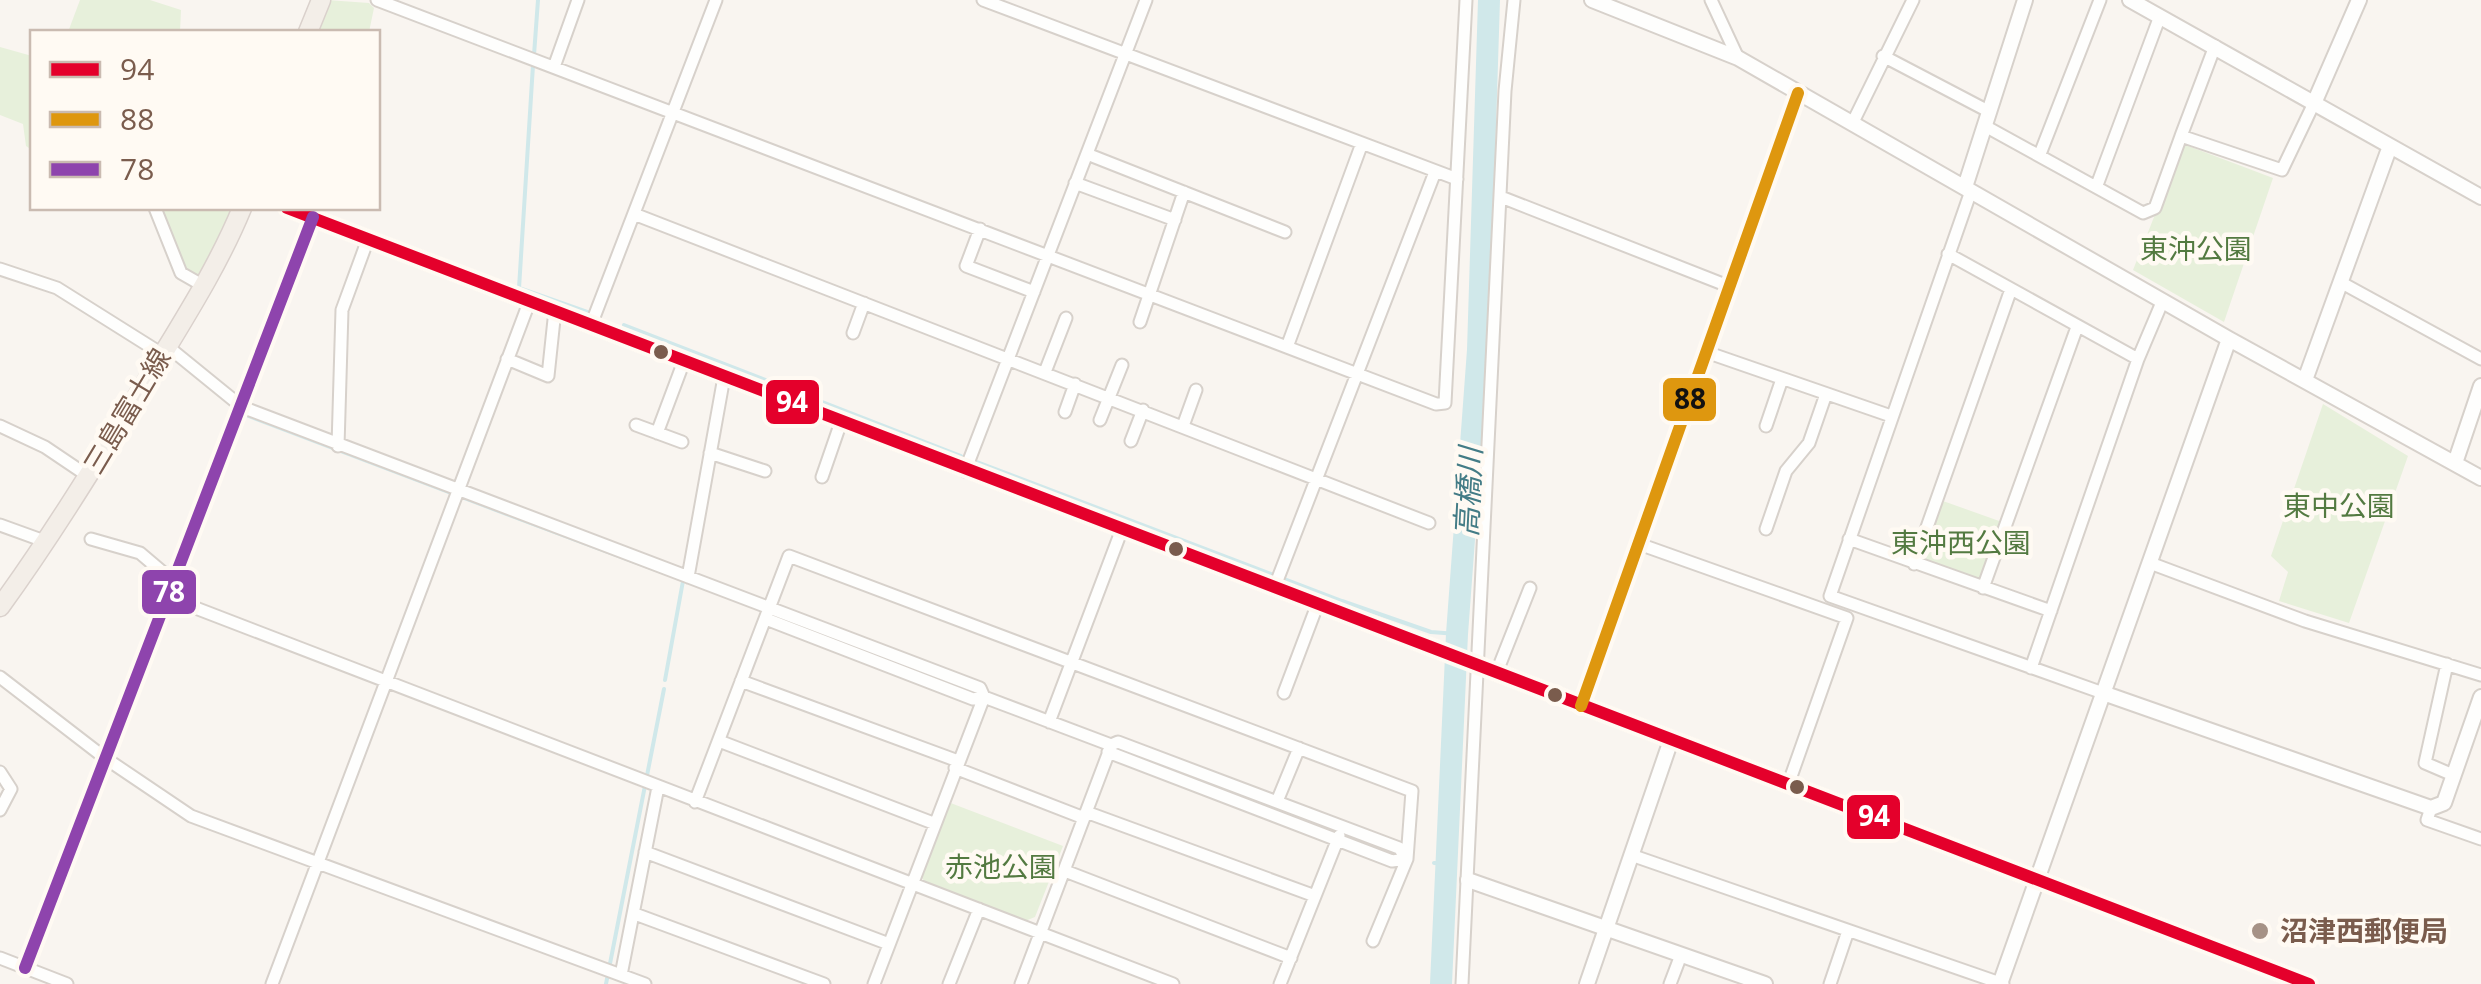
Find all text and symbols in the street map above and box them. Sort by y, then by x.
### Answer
legend [30,30,380,210]
text: 94 [120,48,154,89]
text: 88 [120,98,154,139]
text: 78 [120,148,154,189]
park label: 東沖公園 [2140,229,2252,267]
street label: 三島富士線 [74,341,178,480]
unlabelled marker [651,342,671,362]
line badge: 88 [1661,376,1718,423]
line badge: 94 [764,378,821,426]
text: 88 [1674,379,1706,417]
text: 94 [776,382,808,420]
water label: 高橋川 [1445,443,1490,538]
park label: 東中公園 [2283,486,2395,524]
park label: 東沖西公園 [1891,523,2031,561]
unlabelled marker [1166,539,1186,559]
line badge: 78 [140,568,198,616]
text: 78 [153,572,185,610]
unlabelled marker [1545,685,1565,705]
unlabelled marker [1787,777,1807,797]
line badge: 94 [1845,793,1902,841]
text: 94 [1858,796,1890,834]
park label: 赤池公園 [945,847,1057,885]
place label: 沼津西郵便局 [2280,911,2448,949]
marker: 沼津西郵便局 [2249,920,2271,942]

